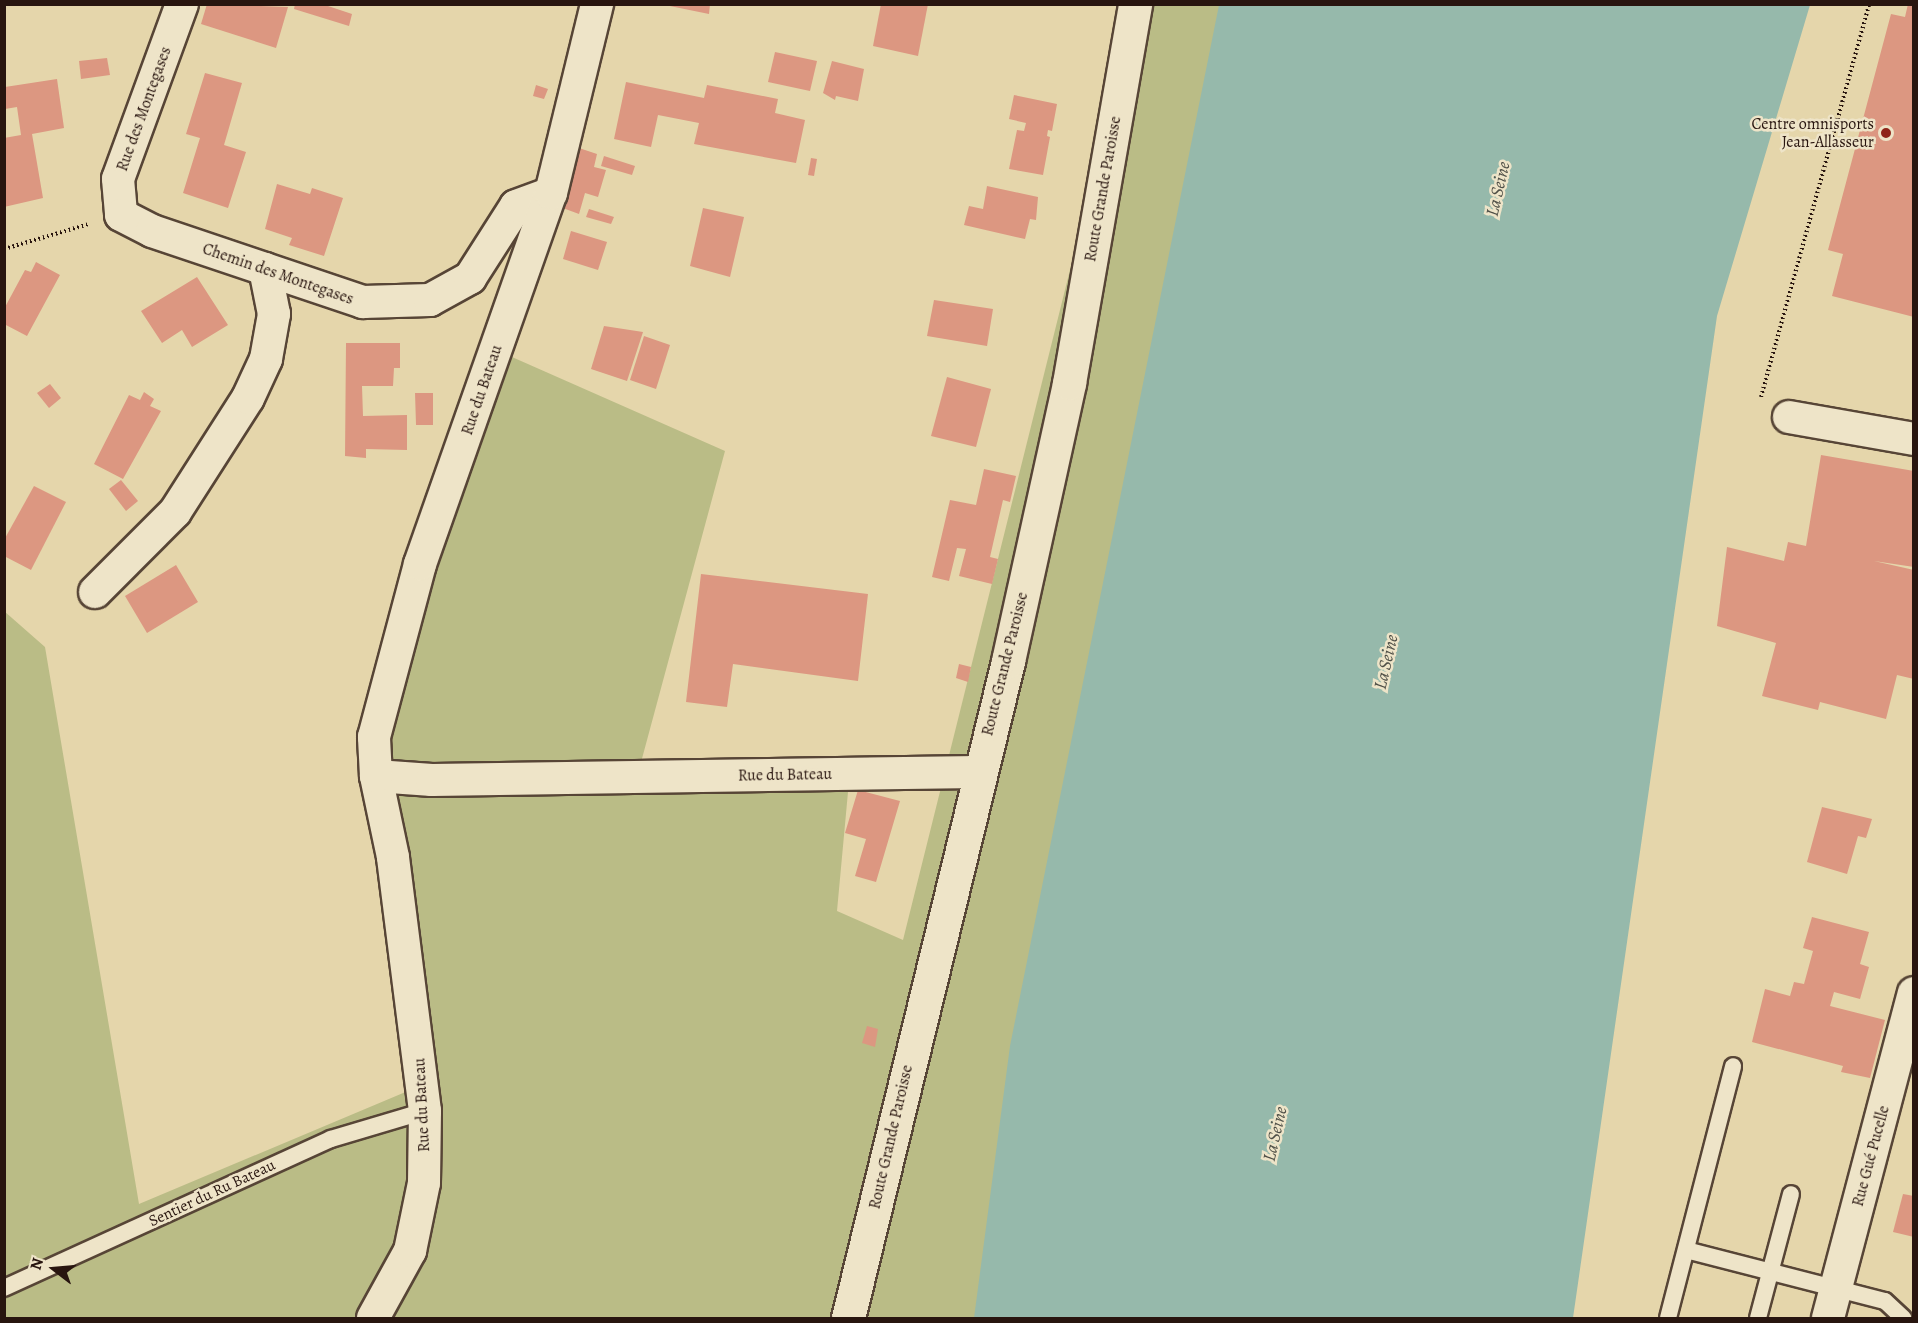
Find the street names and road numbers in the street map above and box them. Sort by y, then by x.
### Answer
street label: Rue des Montegases [113,44,175,174]
street label: Route Grande Paroisse [1081,115,1125,263]
street label: Chemin des Montegases [200,239,356,309]
street label: Rue du Bateau [458,342,506,438]
street label: Route Grande Paroisse [978,590,1032,738]
street label: Rue du Bateau [738,765,832,785]
street label: Rue du Bateau [410,1057,434,1153]
street label: Route Grande Paroisse [865,1063,917,1211]
street label: Rue Gué Pucelle [1848,1103,1894,1209]
street label: Sentier du Ru Bateau [146,1155,278,1231]

